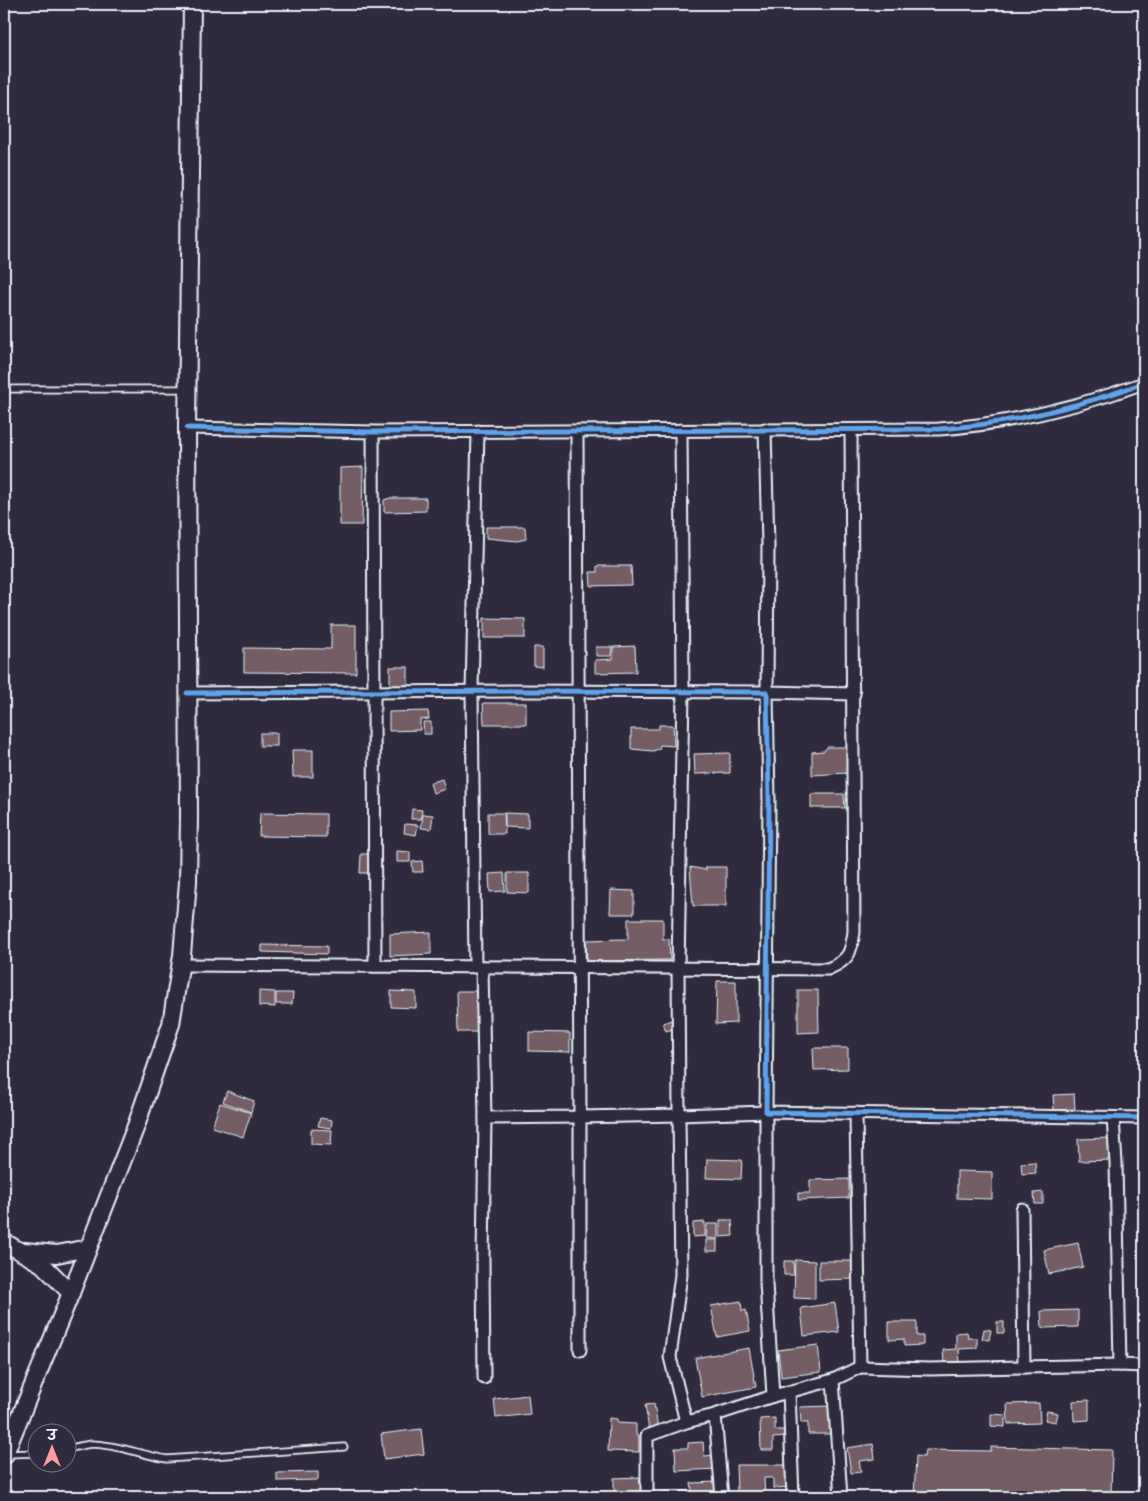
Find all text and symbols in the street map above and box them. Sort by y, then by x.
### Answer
north arrow [28,1424,78,1474]
text: उ [45,1427,58,1444]

